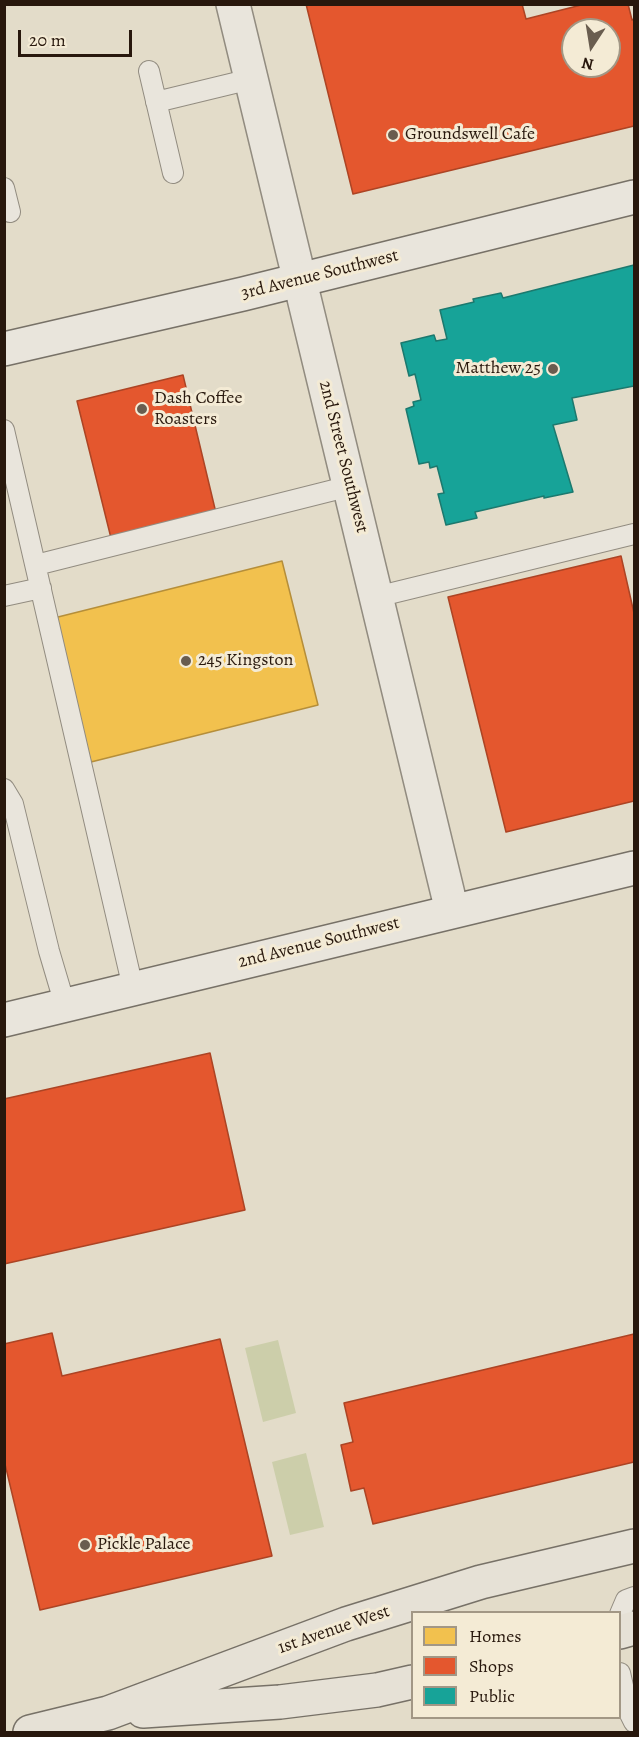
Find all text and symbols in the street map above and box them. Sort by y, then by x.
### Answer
scale bar [21,18,135,56]
north arrow [561,18,621,78]
text: 20 m [29,28,66,52]
text: N [580,52,596,76]
place label: Groundswell Cafe [405,124,535,146]
marker: Groundswell Cafe [386,128,400,142]
street label: 3rd Avenue Southwest [239,245,401,305]
place label: Matthew 25 [455,358,541,380]
marker: Matthew 25 [546,362,560,376]
street label: 2nd Street Southwest [314,379,372,535]
place label: Dash Coffee Roasters [154,388,242,430]
marker: Dash Coffee Roasters [135,402,149,416]
place label: 245 Kingston [198,650,293,672]
marker: 245 Kingston [179,654,193,668]
street label: 2nd Avenue Southwest [236,912,402,974]
place label: Pickle Palace [97,1534,191,1556]
marker: Pickle Palace [78,1538,92,1552]
street label: 1st Avenue West [275,1601,393,1659]
legend [411,1611,621,1719]
text: Homes [469,1624,521,1648]
text: Shops [469,1654,514,1678]
text: Public [469,1684,515,1708]

